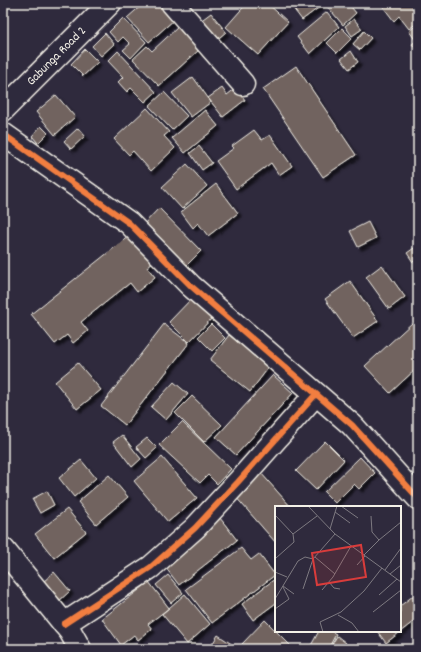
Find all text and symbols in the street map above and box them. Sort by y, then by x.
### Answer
street label: Gabunga Road 2 [23,22,91,90]
inset map [275,506,401,632]

